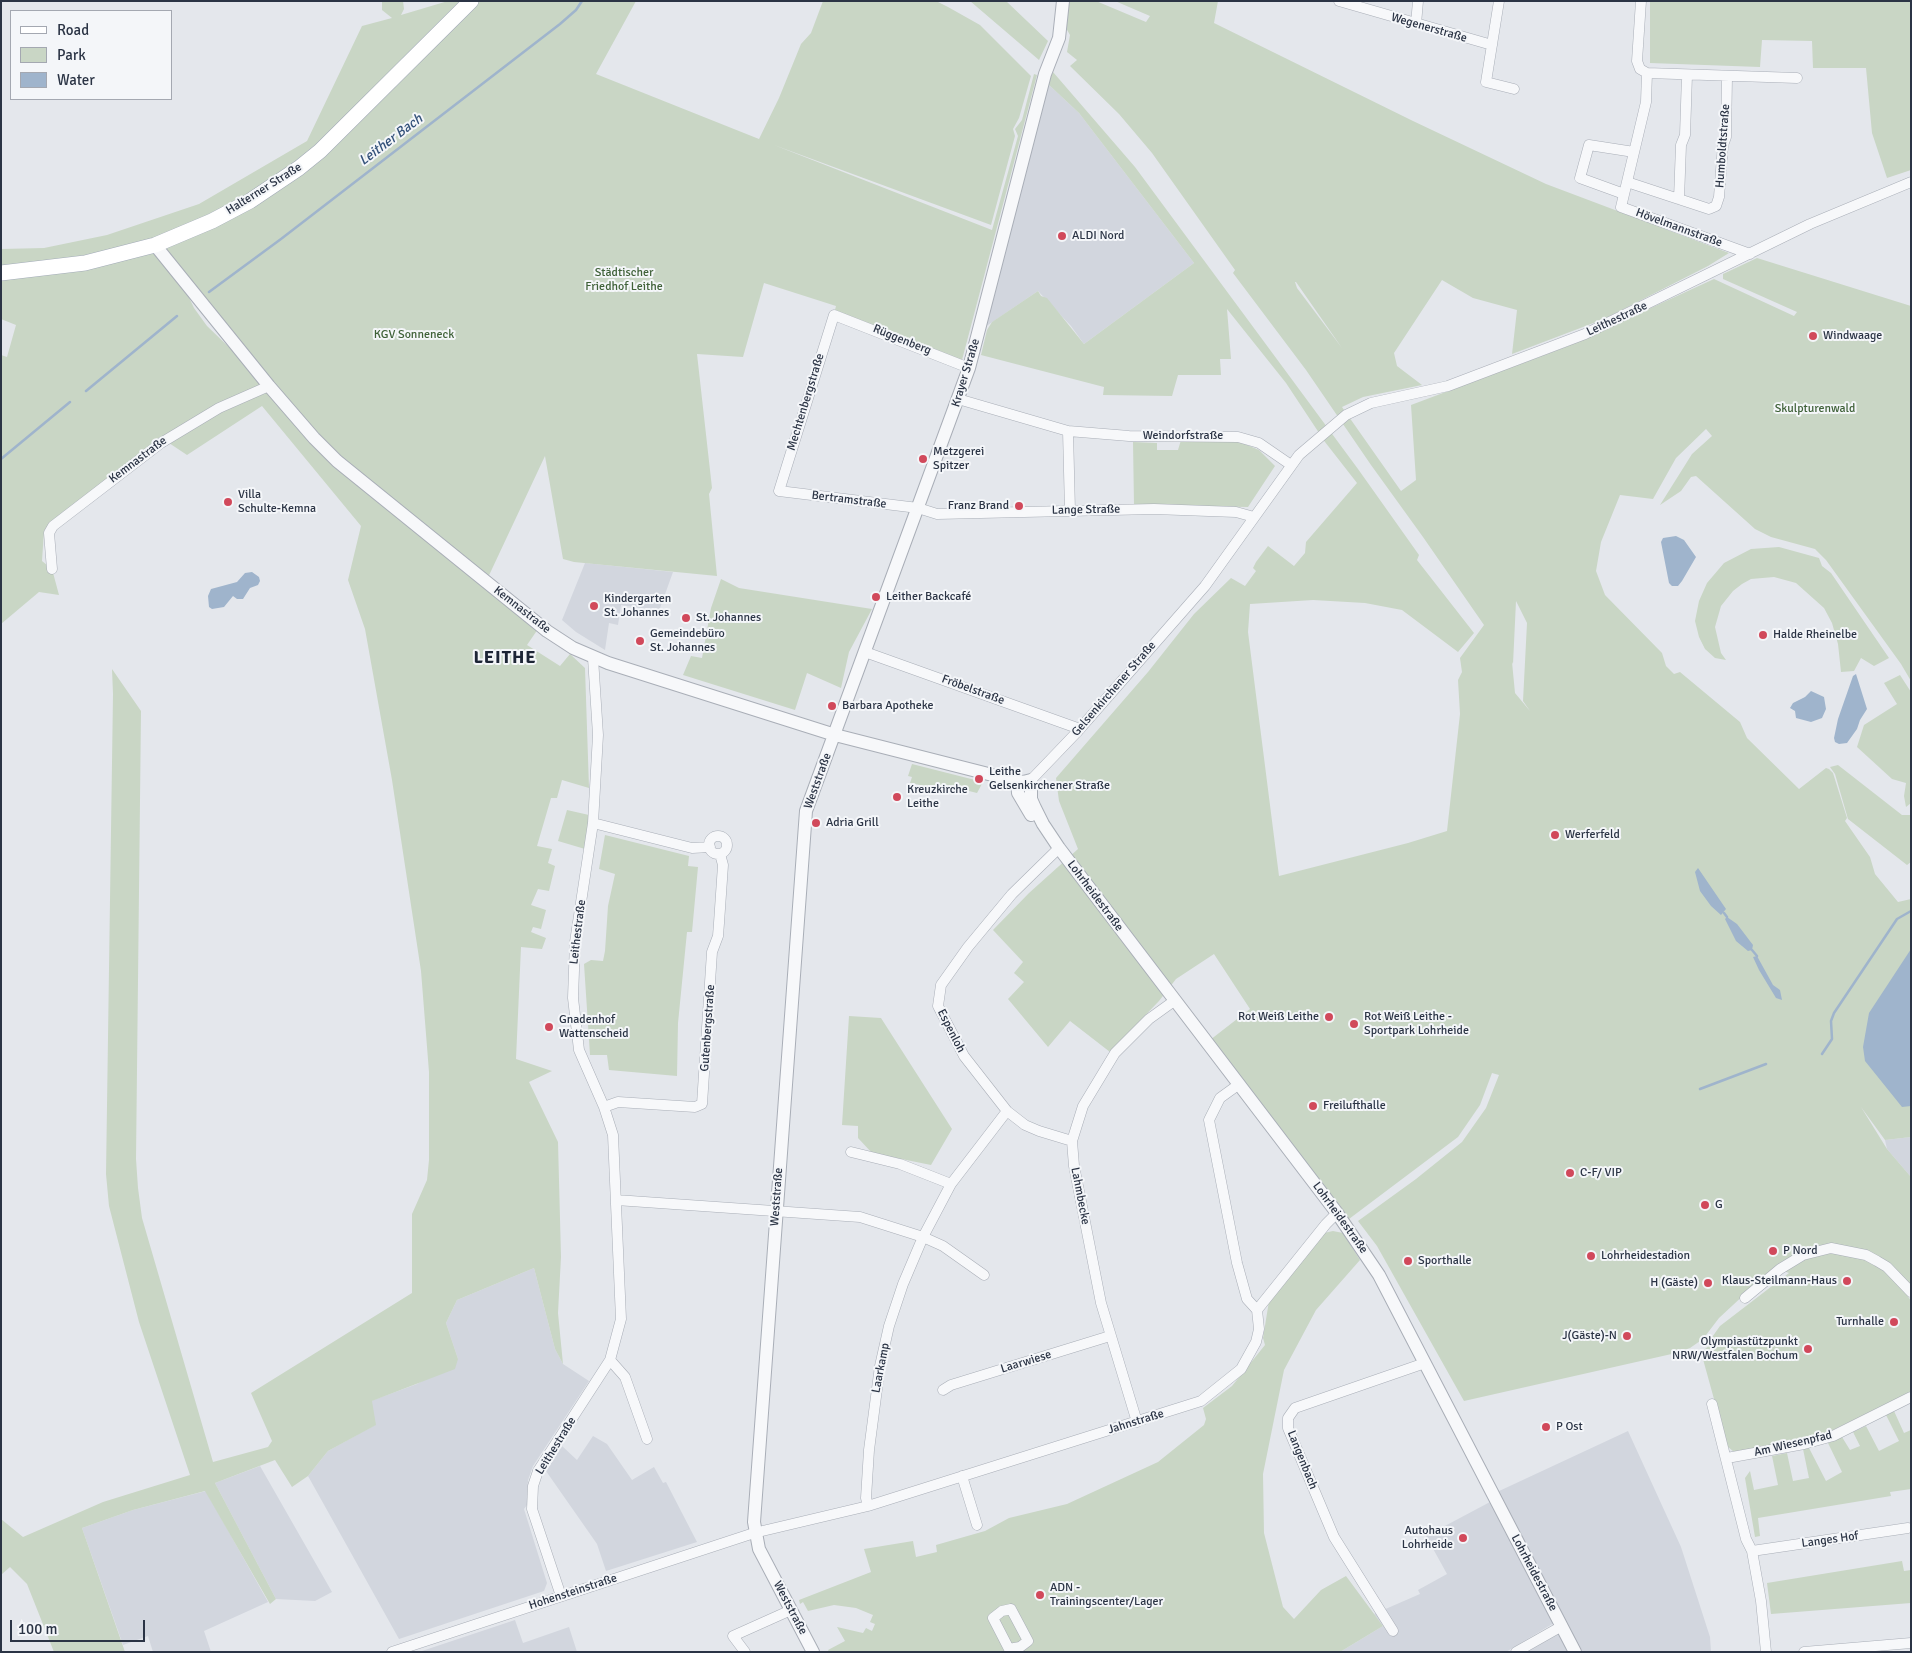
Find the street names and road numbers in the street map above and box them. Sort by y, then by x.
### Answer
street label: Wegenerstraße [1389,10,1469,46]
street label: Humboldtstraße [1713,104,1733,188]
street label: Halterner Straße [224,160,304,218]
street label: Hövelmannstraße [1634,206,1724,250]
street label: Leithestraße [1584,299,1650,339]
street label: Rüggenberg [871,322,933,358]
street label: Krayer Straße [949,337,983,409]
street label: Mechtenbergstraße [784,352,828,452]
street label: Weindorfstraße [1143,429,1223,443]
street label: Kemnastraße [106,434,170,486]
street label: Bertramstraße [811,488,887,512]
street label: Lange Straße [1052,502,1120,518]
street label: Kemnastraße [491,583,553,637]
street label: Gelsenkirchener Straße [1069,639,1159,739]
street label: Fröbelstraße [940,672,1006,708]
street label: Weststraße [801,751,835,811]
street label: Lohrheidestraße [1064,858,1126,934]
street label: Leithestraße [567,899,589,965]
street label: Gutenbergstraße [698,984,718,1072]
street label: Espenloh [934,1007,968,1055]
street label: Lahmbecke [1067,1166,1093,1226]
street label: Weststraße [768,1167,786,1227]
street label: Lohrheidestraße [1309,1180,1371,1256]
street label: Laarkamp [869,1342,893,1394]
street label: Laarwiese [999,1347,1053,1377]
street label: Jahnstraße [1106,1407,1166,1437]
street label: Leithestraße [533,1415,579,1477]
street label: Langenbach [1284,1428,1320,1492]
street label: Am Wiesenpfad [1753,1428,1833,1460]
street label: Langes Hof [1801,1529,1859,1551]
street label: Lohrheidestraße [1508,1532,1560,1614]
street label: Hohensteinstraße [527,1571,619,1613]
street label: Weststraße [770,1579,810,1637]

